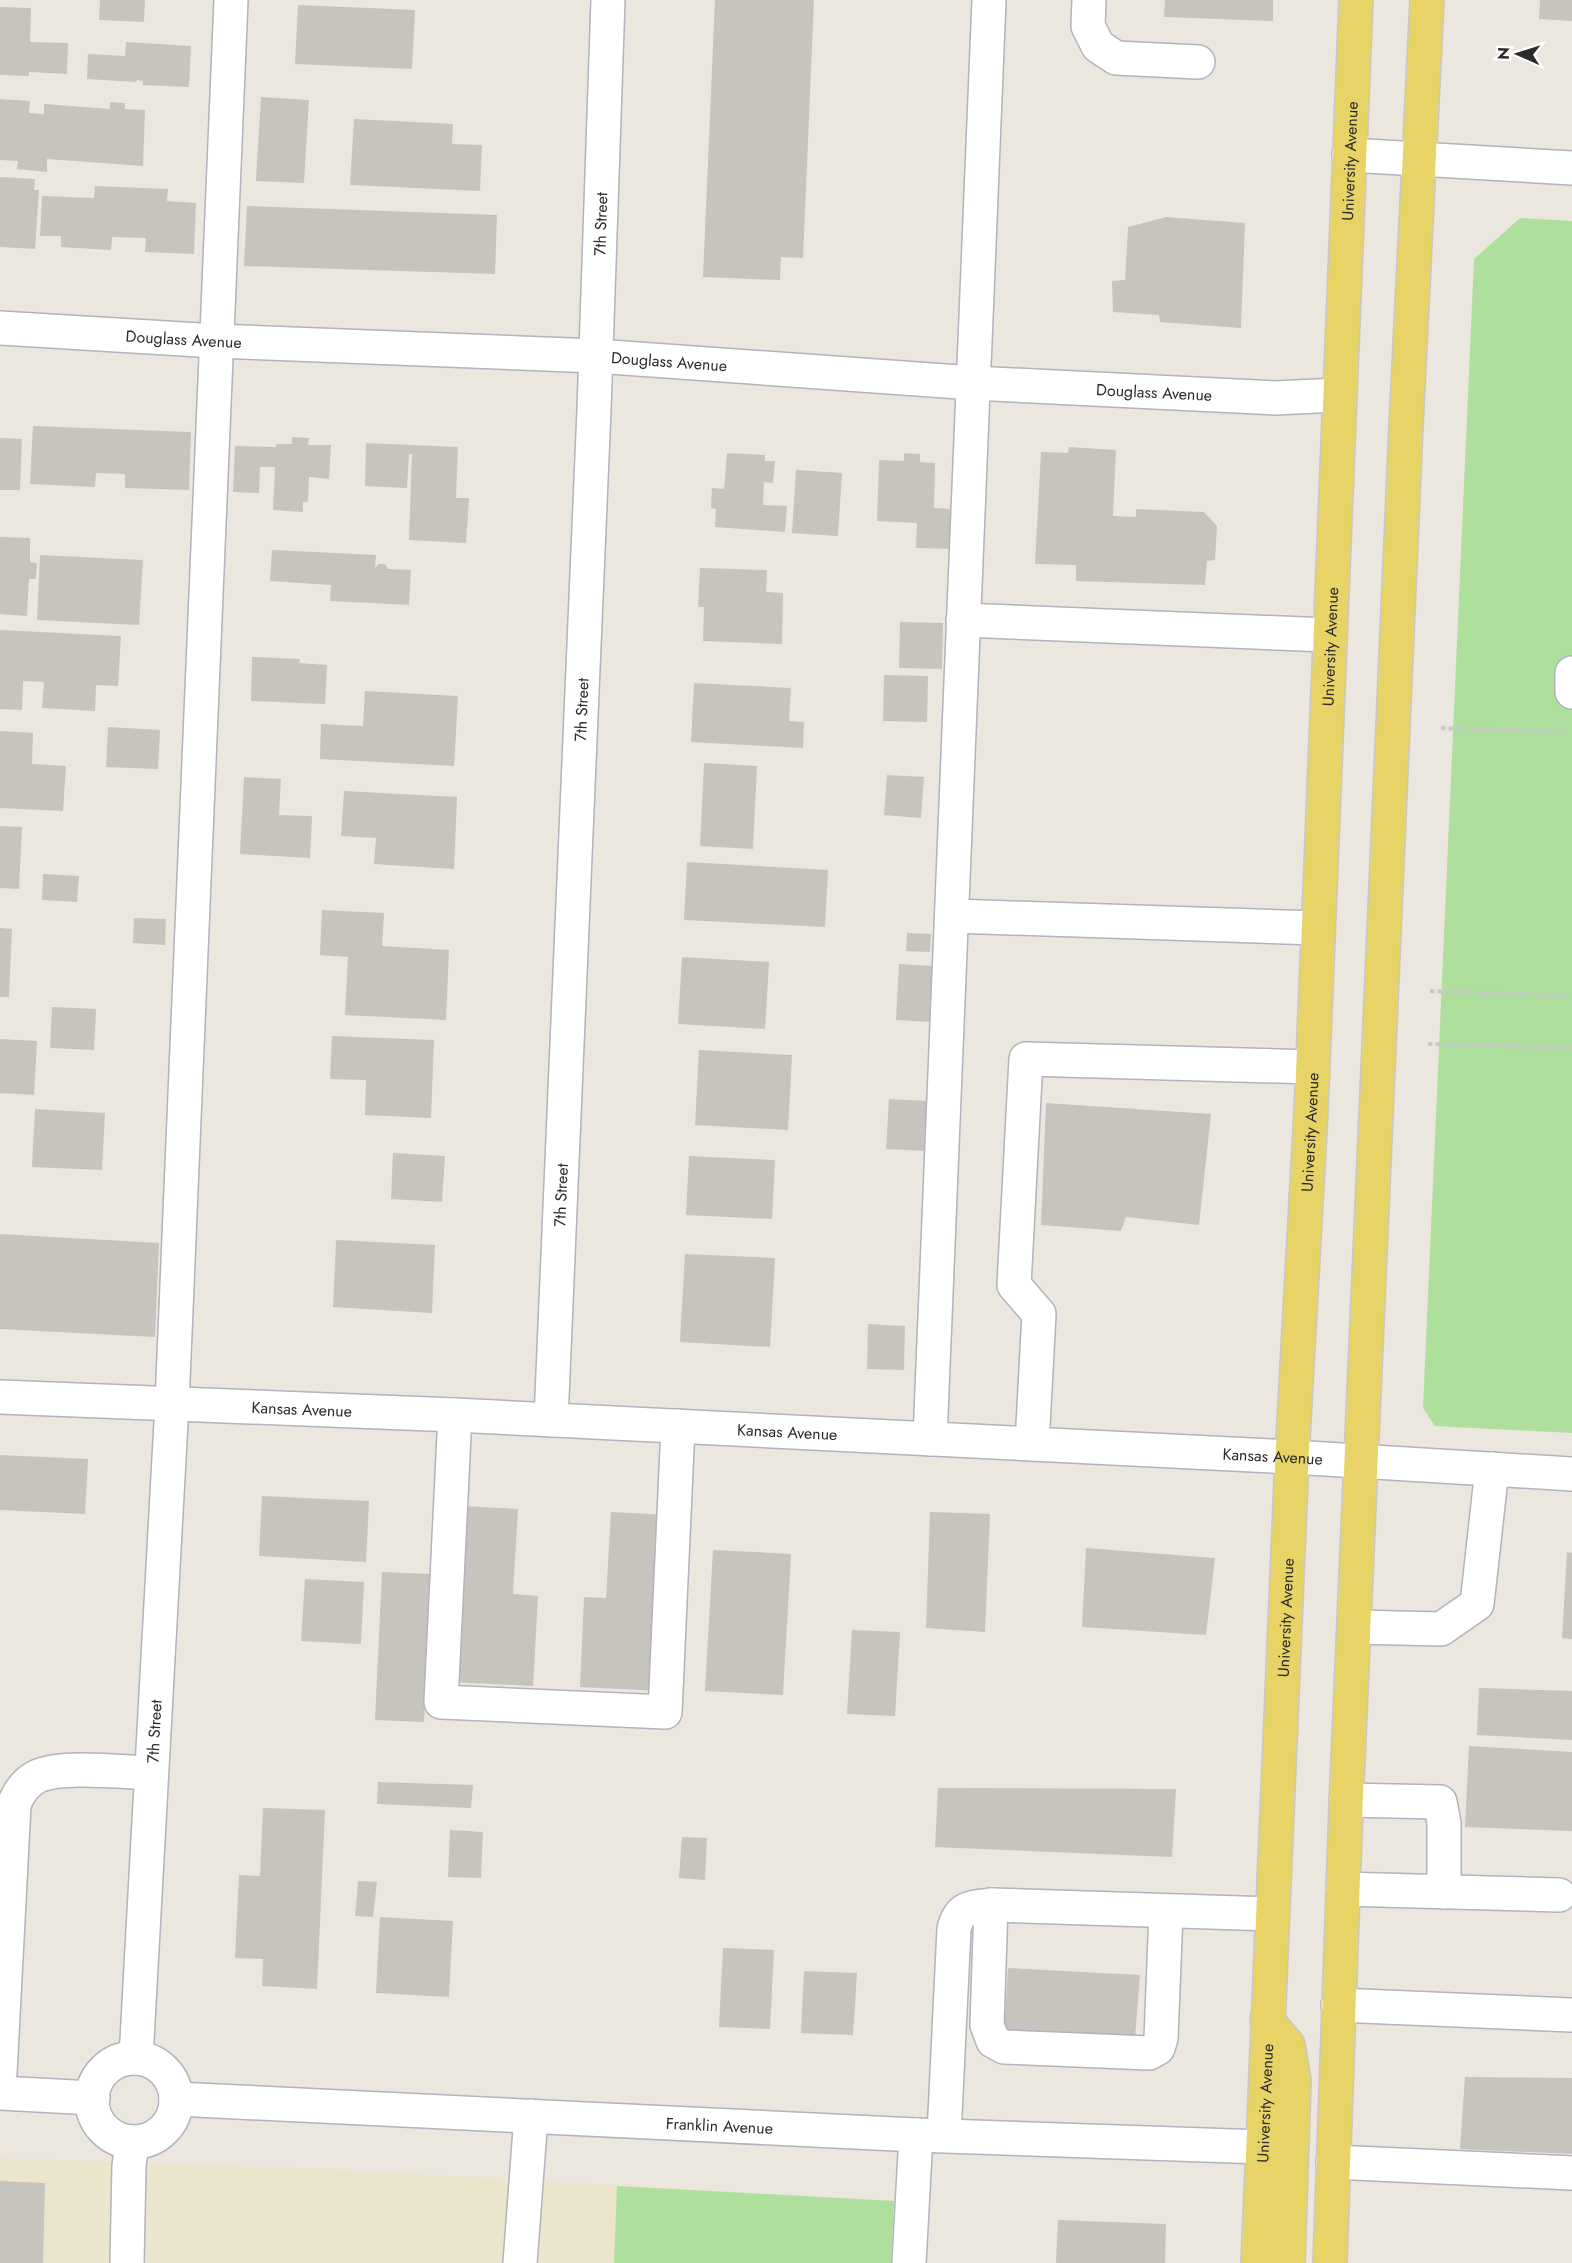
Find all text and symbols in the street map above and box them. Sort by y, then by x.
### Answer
north arrow [1488,24,1548,84]
text: N [1492,46,1515,60]
street label: University Avenue [1336,101,1363,221]
street label: 7th Street [588,192,613,256]
street label: Douglass Avenue [125,324,242,354]
street label: Douglass Avenue [610,346,728,377]
street label: Douglass Avenue [1096,378,1213,406]
street label: University Avenue [1316,587,1344,707]
street label: 7th Street [568,677,594,742]
street label: University Avenue [1295,1072,1324,1192]
street label: 7th Street [548,1163,573,1228]
street label: Kansas Avenue [251,1395,352,1422]
street label: Kansas Avenue [736,1418,838,1446]
street label: Kansas Avenue [1222,1442,1323,1470]
street label: University Avenue [1271,1557,1299,1678]
street label: 7th Street [141,1699,167,1764]
street label: University Avenue [1251,2043,1279,2163]
street label: Franklin Avenue [665,2111,774,2140]

